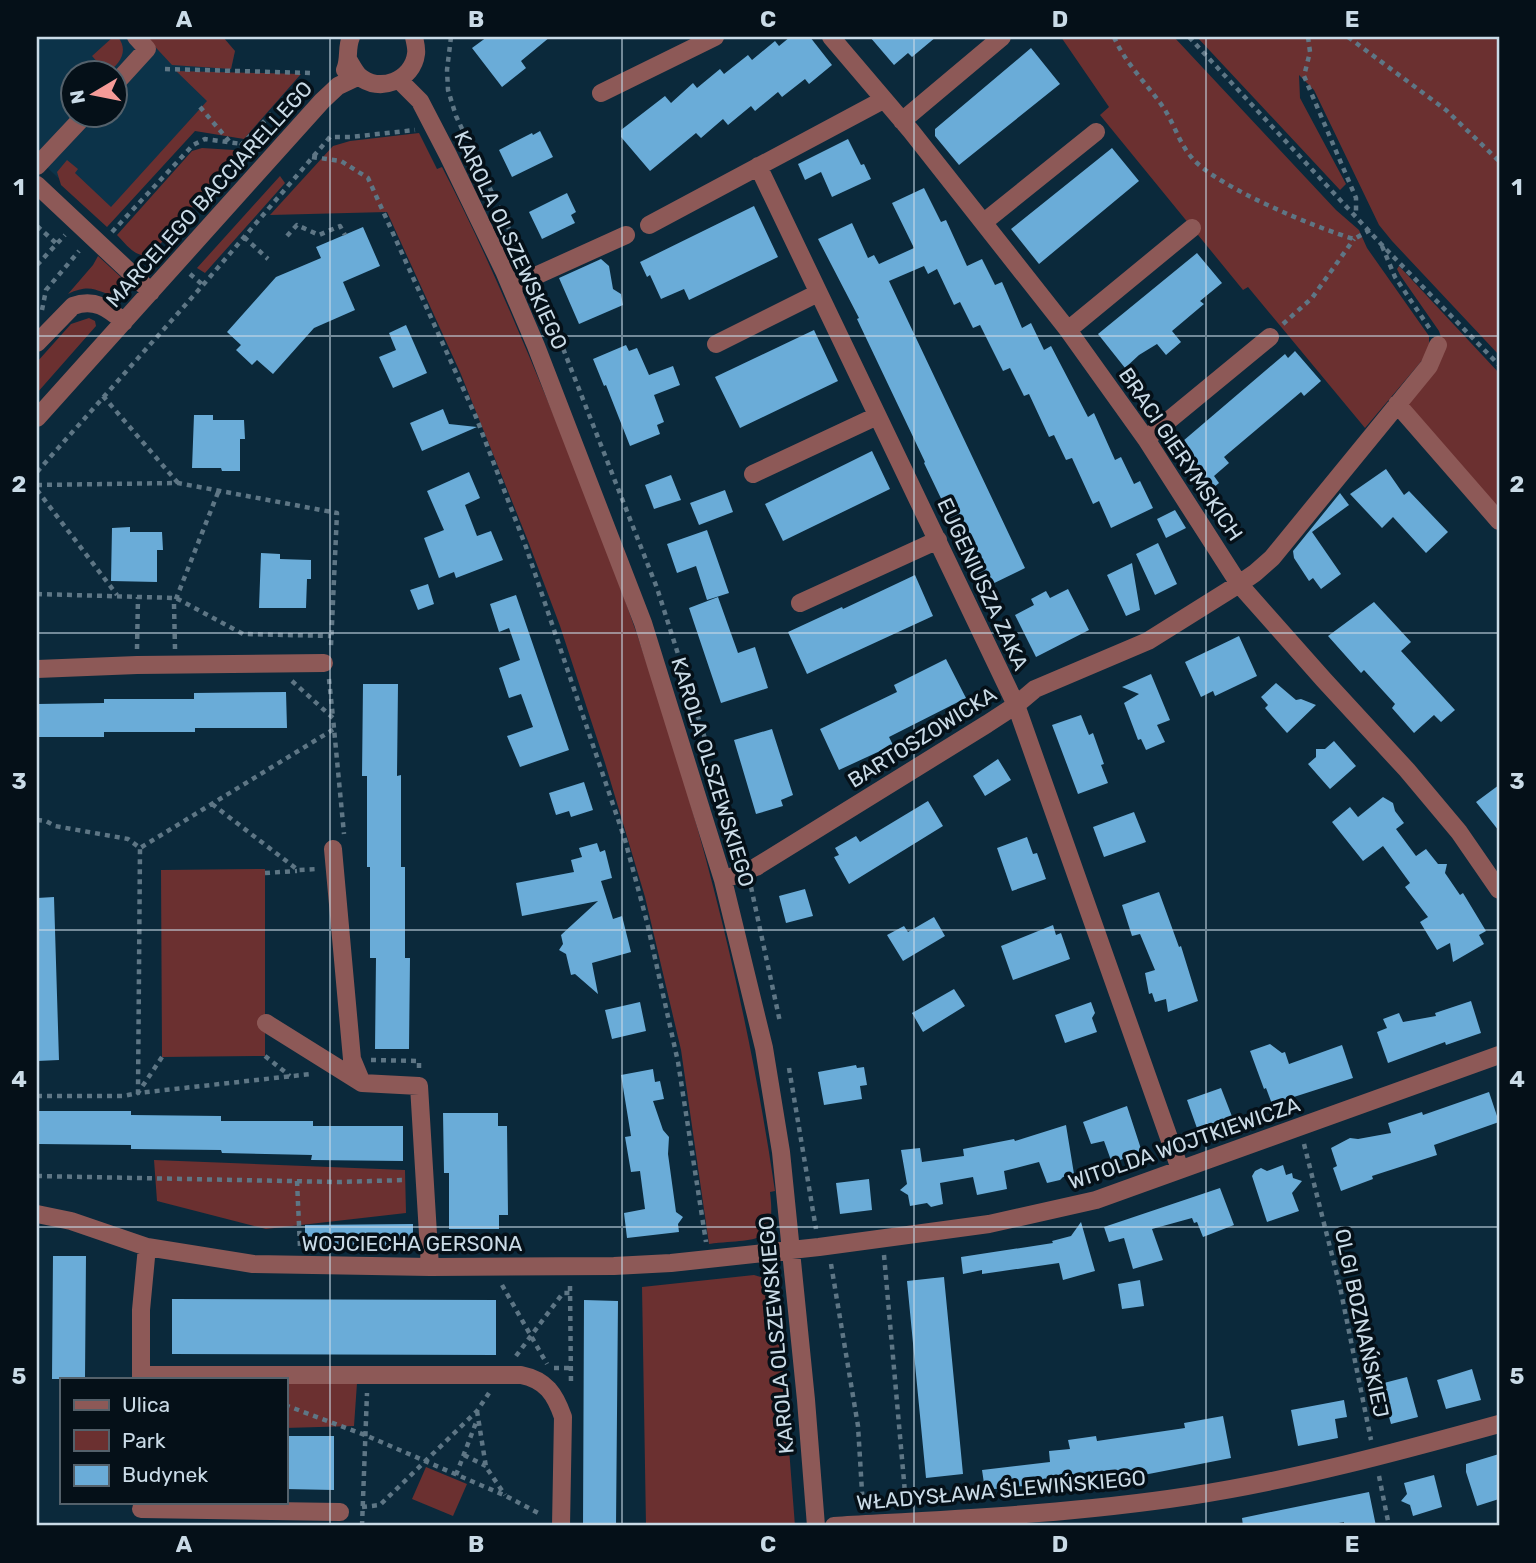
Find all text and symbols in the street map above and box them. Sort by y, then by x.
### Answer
text: A [176,5,193,33]
text: B [468,5,484,33]
text: C [760,5,776,33]
text: D [1052,5,1068,33]
text: E [1345,5,1359,33]
north arrow [60,60,130,130]
street label: MARCELEGO BACCIARELLEGO [101,76,317,312]
text: N [65,88,90,106]
street label: KAROLA OLSZEWSKIEGO [449,127,573,353]
text: 1 [13,173,25,201]
text: 1 [1511,173,1523,201]
street label: BRACI GIERYMSKICH [1114,363,1248,545]
text: 2 [12,470,26,498]
text: 2 [1510,470,1524,498]
street label: EUGENIUSZA ZAKA [932,494,1034,674]
street label: KAROLA OLSZEWSKIEGO [666,654,760,890]
street label: BARTOSZOWICKA [843,681,1001,793]
text: 3 [11,767,27,795]
text: 3 [1509,767,1525,795]
text: 4 [11,1065,27,1093]
text: 4 [1509,1065,1525,1093]
street label: WITOLDA WOJTKIEWICZA [1065,1092,1303,1194]
street label: KAROLA OLSZEWSKIEGO [753,1215,799,1455]
street label: OLGI BOZNAŃSKIEJ [1330,1226,1394,1420]
street label: WOJCIECHA GERSONA [302,1231,522,1256]
text: 5 [12,1362,27,1390]
text: 5 [1510,1362,1525,1390]
legend [60,1378,287,1504]
text: Ulica [122,1392,170,1417]
text: Park [122,1428,166,1453]
text: Budynek [122,1462,208,1487]
street label: WŁADYSŁAWA ŚLEWIŃSKIEGO [855,1465,1147,1515]
text: A [176,1530,193,1558]
text: B [468,1530,484,1558]
text: C [760,1530,776,1558]
text: D [1052,1530,1068,1558]
text: E [1345,1530,1359,1558]

